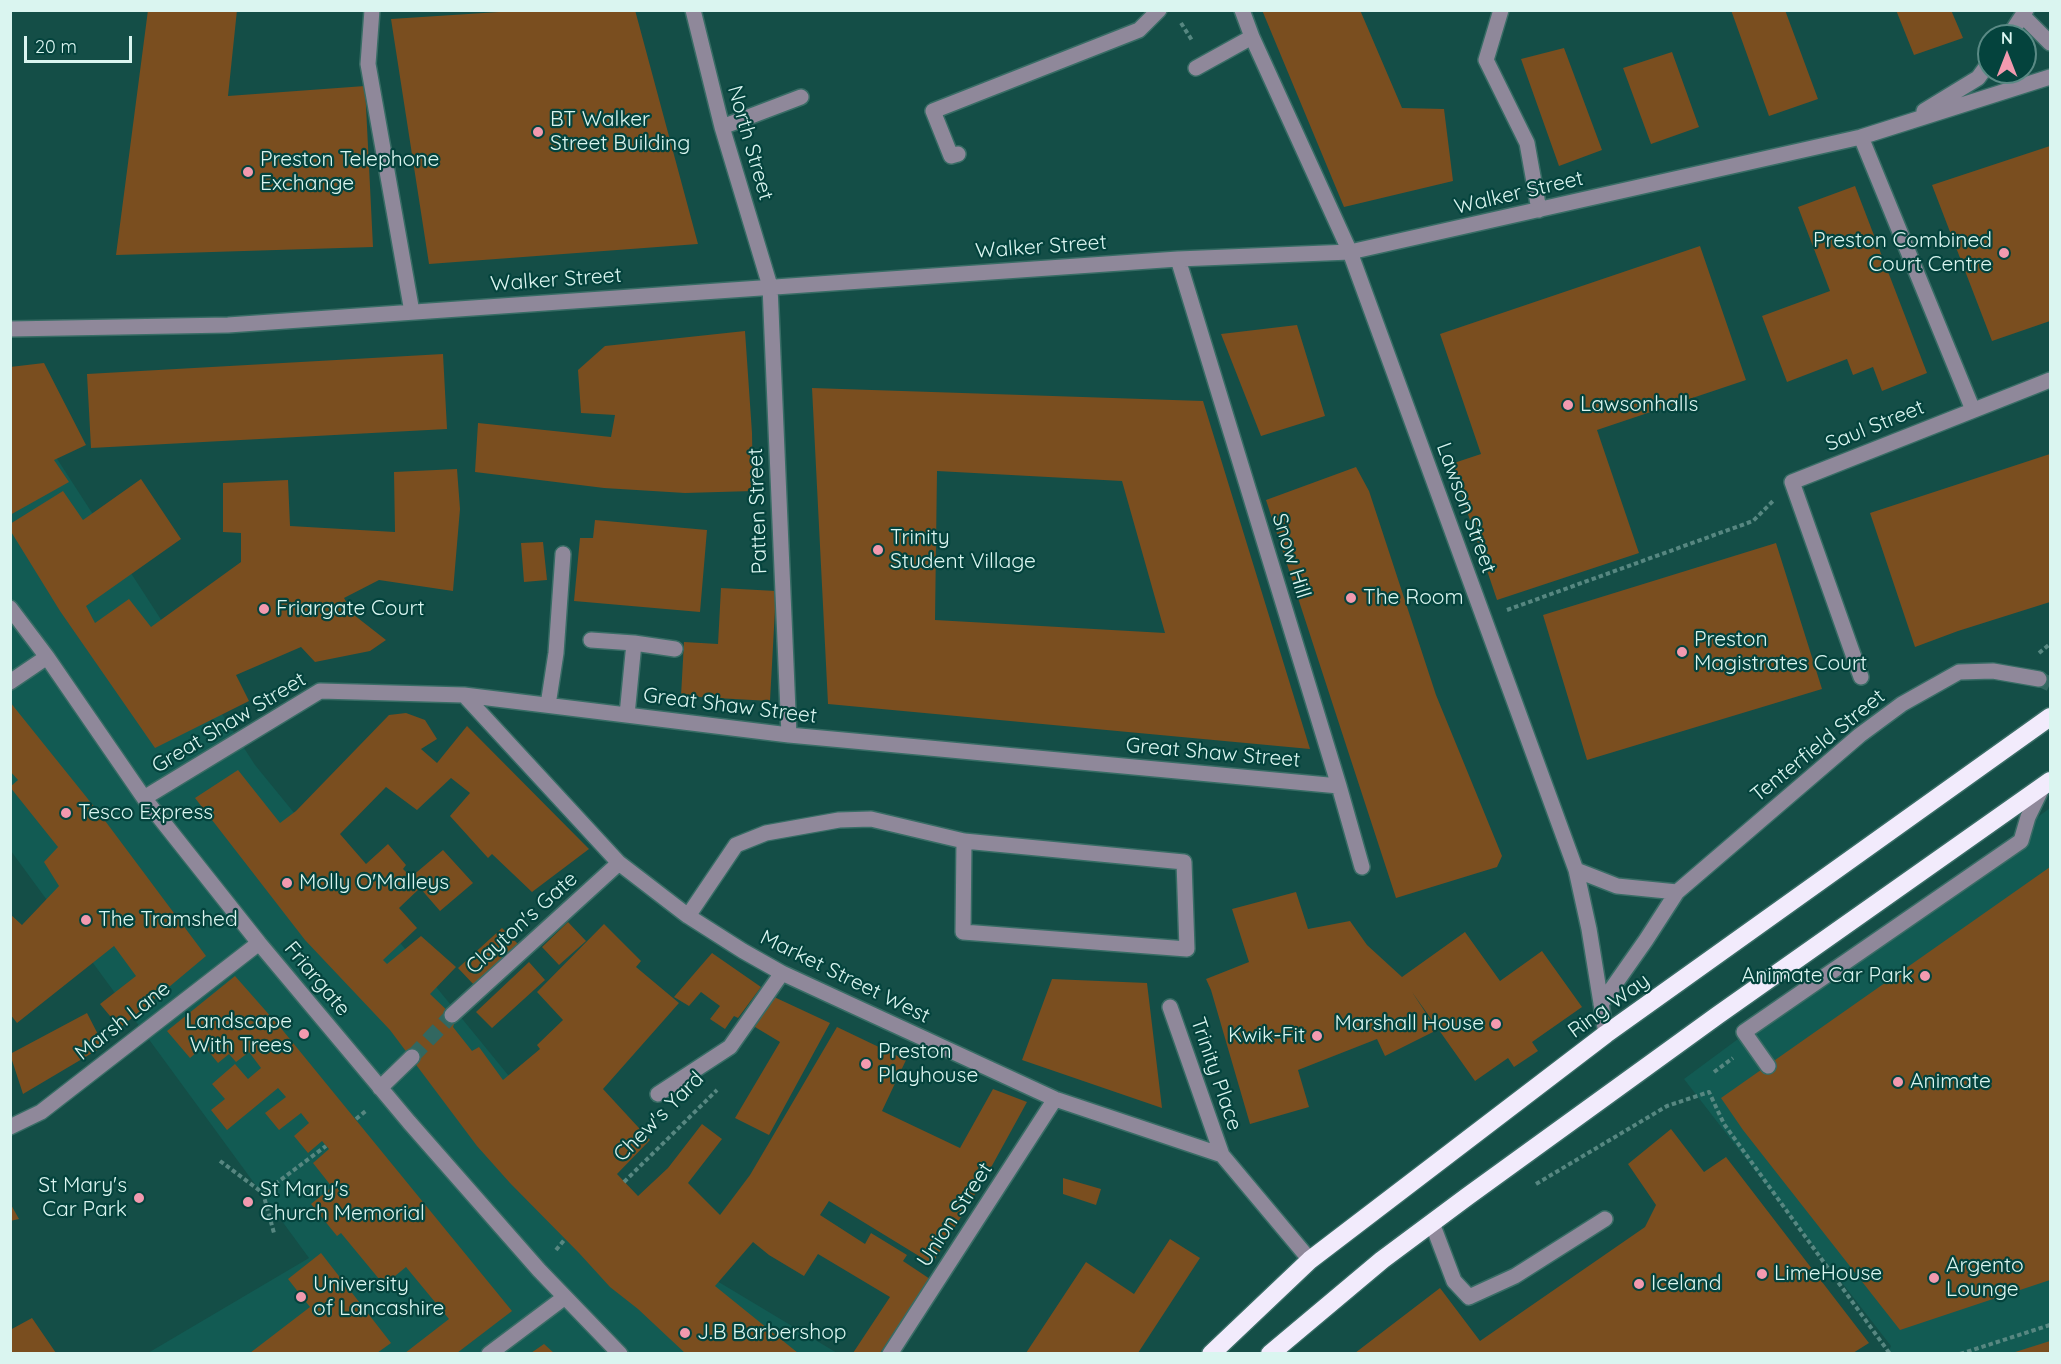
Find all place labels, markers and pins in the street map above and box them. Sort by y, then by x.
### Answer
place label: BT Walker Street Building [550,107,690,157]
marker: BT Walker Street Building [531,125,545,139]
place label: Preston Telephone Exchange [260,147,439,197]
marker: Preston Telephone Exchange [241,165,255,179]
place label: Preston Combined Court Centre [1813,228,1992,278]
marker: Preston Combined Court Centre [1997,246,2011,260]
place label: Lawsonhalls [1580,392,1698,418]
marker: Lawsonhalls [1561,398,1575,412]
place label: Trinity Student Village [890,525,1036,575]
marker: Trinity Student Village [871,543,885,557]
place label: The Room [1363,585,1464,611]
marker: The Room [1344,591,1358,605]
place label: Friargate Court [276,596,425,622]
marker: Friargate Court [257,602,271,616]
place label: Preston Magistrates Court [1694,627,1867,677]
marker: Preston Magistrates Court [1675,645,1689,659]
place label: Tesco Express [78,800,213,826]
marker: Tesco Express [59,806,73,820]
place label: Molly O'Malleys [299,870,449,896]
marker: Molly O'Malleys [280,876,294,890]
place label: The Tramshed [98,907,238,933]
marker: The Tramshed [79,913,93,927]
place label: Animate Car Park [1742,963,1913,989]
marker: Animate Car Park [1918,969,1932,983]
place label: Landscape With Trees [185,1009,292,1059]
place label: Marshall House [1334,1011,1484,1037]
marker: Marshall House [1489,1017,1503,1031]
place label: Kwik-Fit [1228,1023,1305,1049]
marker: Landscape With Trees [297,1027,311,1041]
marker: Kwik-Fit [1310,1029,1324,1043]
place label: Preston Playhouse [878,1039,978,1089]
marker: Preston Playhouse [859,1057,873,1071]
place label: Animate [1910,1069,1991,1095]
marker: Animate [1891,1075,1905,1089]
place label: St Mary's Car Park [38,1173,127,1223]
place label: St Mary's Church Memorial [260,1177,425,1227]
marker: St Mary's Car Park [132,1191,146,1205]
marker: St Mary's Church Memorial [241,1195,255,1209]
place label: Argento Lounge [1946,1253,2024,1303]
place label: LimeHouse [1774,1261,1882,1287]
marker: LimeHouse [1755,1267,1769,1281]
place label: Iceland [1651,1271,1721,1297]
marker: Argento Lounge [1927,1271,1941,1285]
place label: University of Lancashire [313,1272,444,1322]
marker: Iceland [1632,1277,1646,1291]
marker: University of Lancashire [294,1290,308,1304]
place label: J.B Barbershop [697,1320,847,1346]
marker: J.B Barbershop [678,1326,692,1340]

